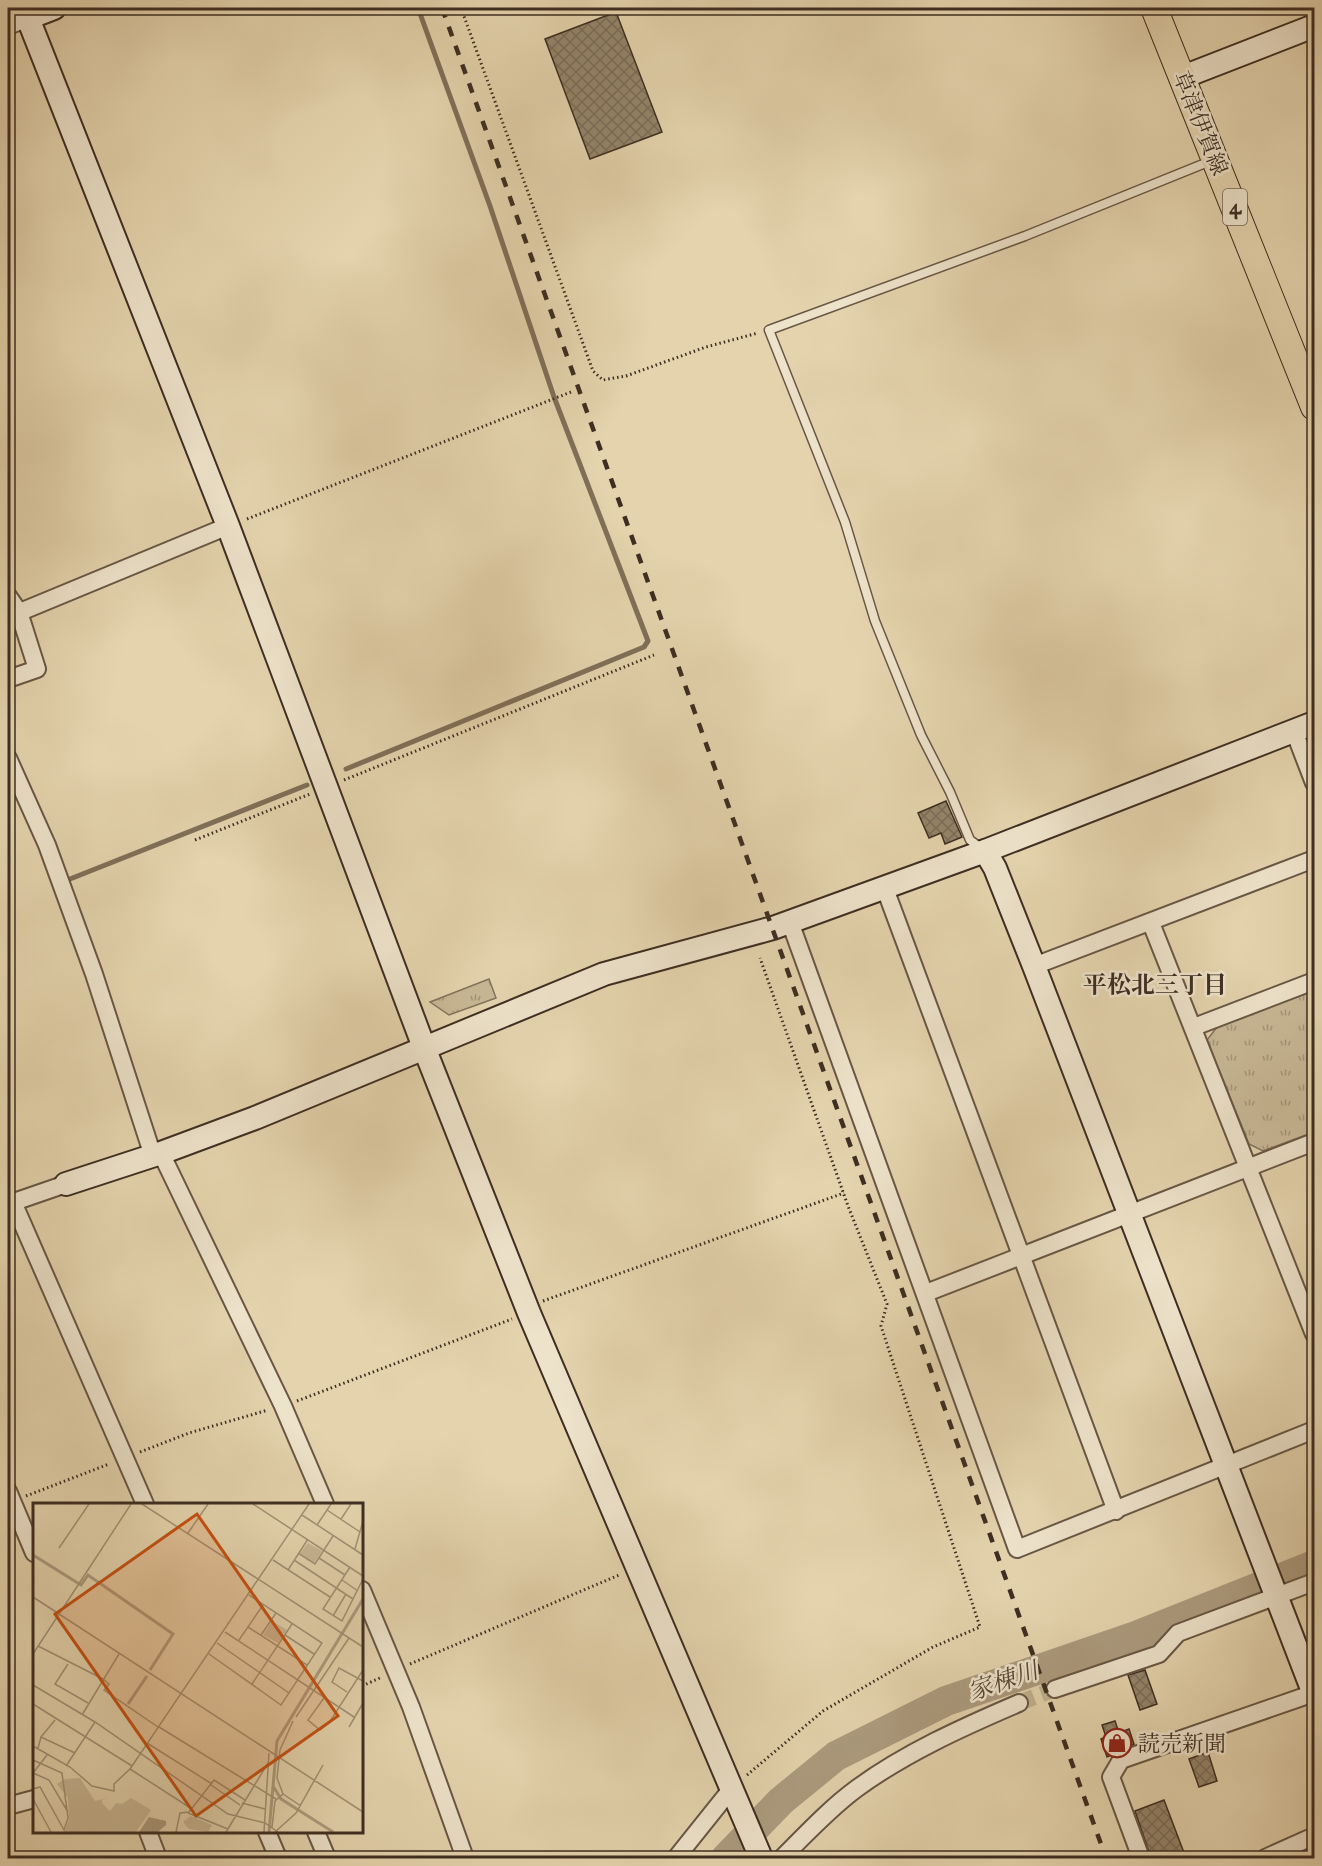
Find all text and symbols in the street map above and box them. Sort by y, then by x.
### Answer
street label: 草津伊賀線 [1167,67,1234,179]
road number: 4 [1223,189,1247,225]
district label: 平松北三丁目 [1083,970,1227,1000]
inset map [33,1503,363,1833]
water label: 家棟川 [964,1654,1045,1707]
shop icon: 読売新聞 [1101,1727,1133,1759]
place label: 読売新聞 [1138,1730,1226,1757]

